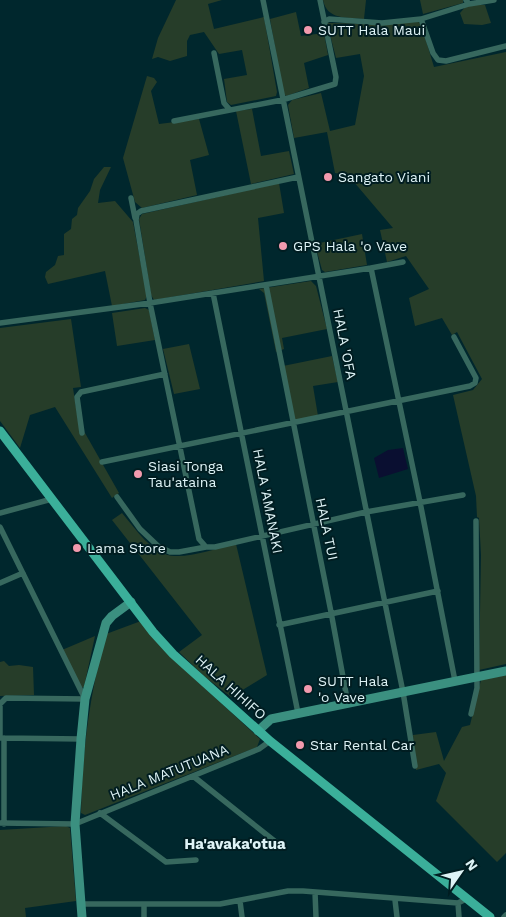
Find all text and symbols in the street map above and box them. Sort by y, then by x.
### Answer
place label: SUTT Hala Maui [318,22,425,38]
marker: SUTT Hala Maui [302,24,314,36]
place label: Sangato Viani [338,169,430,185]
marker: Sangato Viani [322,171,334,183]
place label: GPS Hala 'o Vave [293,238,407,254]
marker: GPS Hala 'o Vave [277,240,289,252]
street label: HALA 'OFA [330,307,360,381]
street label: HALA 'AMANAKI [250,447,286,555]
place label: Siasi Tonga Tau'ataina [148,458,223,490]
marker: Siasi Tonga Tau'ataina [132,468,144,480]
street label: HALA TUI [313,496,341,562]
place label: Lama Store [87,540,166,556]
marker: Lama Store [71,542,83,554]
street label: HALA HIHIFO [193,651,269,723]
place label: SUTT Hala 'o Vave [318,673,389,705]
marker: SUTT Hala 'o Vave [302,683,314,695]
place label: Star Rental Car [310,737,415,753]
marker: Star Rental Car [294,739,306,751]
street label: HALA MATUTUANA [107,741,231,803]
district label: Ha'avaka'otua [184,835,286,853]
north arrow [436,847,486,897]
text: N [462,856,481,874]

